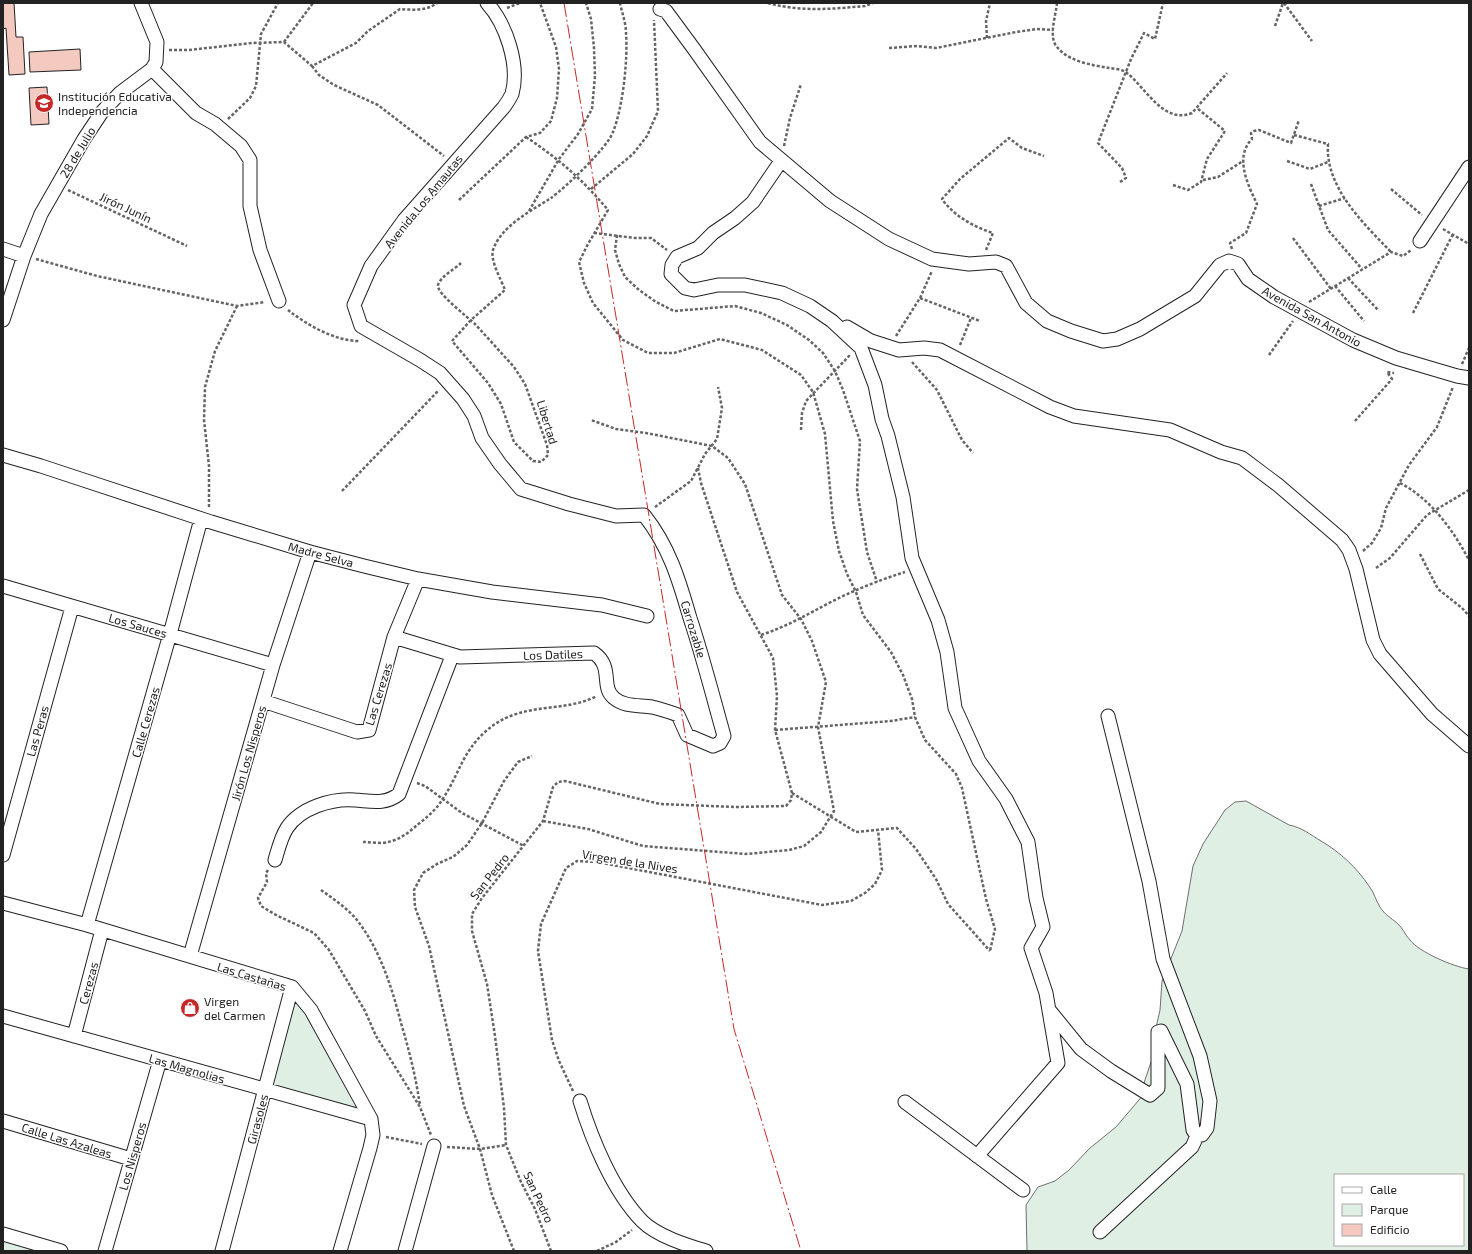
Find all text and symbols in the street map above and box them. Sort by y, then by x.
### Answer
place label: Institución Educativa Independencia [58,89,172,117]
school or university icon: Institución Educativa Independencia [33,92,55,114]
street label: 28 de Julio [56,124,98,180]
street label: Avenida Los Amautas [381,151,465,251]
street label: Jirón Junín [98,189,154,225]
street label: Avenida San Antonio [1260,283,1364,349]
street label: Libertad [535,398,561,446]
street label: Madre Selva [287,539,355,569]
street label: Carrozable [679,599,709,659]
street label: Los Sauces [107,610,169,640]
street label: Los Datiles [523,646,583,662]
street label: Las Cerezas [362,661,394,727]
street label: Calle Cerezas [128,685,162,759]
street label: Las Peras [23,704,51,758]
street label: Jirón Los Nisperos [228,704,268,802]
street label: Virgen de la Nives [581,847,679,875]
street label: San Pedro [467,850,511,902]
street label: Las Castañas [216,959,288,993]
street label: Cerezas [76,960,100,1006]
place label: Virgen del Carmen [204,994,265,1022]
shop icon: Virgen del Carmen [179,997,201,1019]
street label: Las Magnolias [147,1050,227,1086]
street label: Girasoles [244,1093,270,1145]
street label: Calle Las Azaleas [20,1120,114,1160]
street label: Los Nisperos [116,1120,148,1192]
street label: San Pedro [521,1169,557,1225]
legend [1334,1174,1464,1246]
text: Calle [1370,1182,1397,1196]
text: Parque [1370,1202,1408,1216]
text: Edificio [1370,1222,1410,1236]

